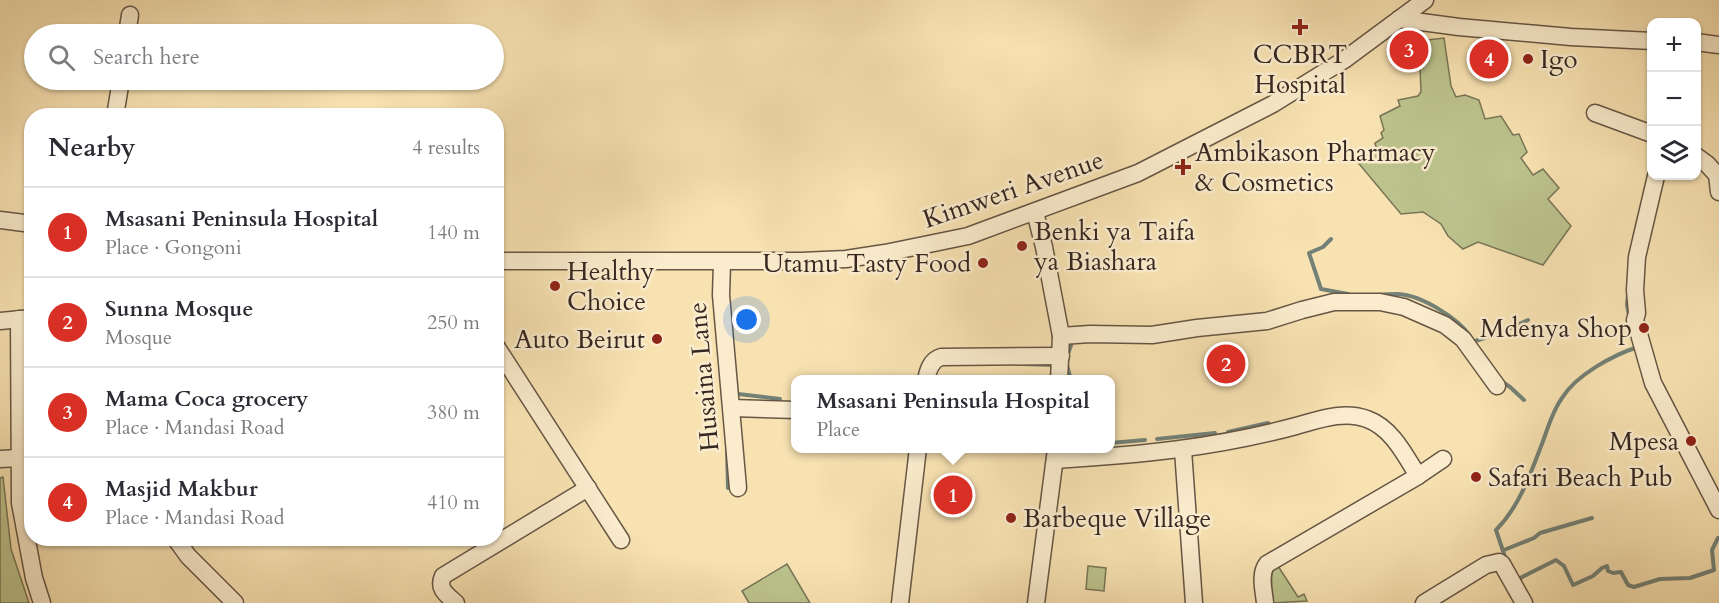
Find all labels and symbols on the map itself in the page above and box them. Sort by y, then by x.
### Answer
marker: CCBRT Hospital [1291,18,1309,36]
pin: 3 [1390,28,1428,72]
pin: 4 [1470,36,1508,82]
place label: CCBRT Hospital [1253,37,1347,102]
place label: Igo [1540,42,1578,77]
marker: Igo [1521,52,1535,66]
place label: Ambikason Pharmacy & Cosmetics [1195,135,1436,200]
street label: Kimweri Avenue [918,142,1108,237]
marker: Ambikason Pharmacy & Cosmetics [1176,160,1190,174]
place label: Benki ya Taifa ya Biashara [1033,214,1195,279]
marker: Benki ya Taifa ya Biashara [1015,239,1029,253]
place label: Utamu Tasty Food [762,246,971,281]
place label: Healthy Choice [567,254,655,319]
marker: Utamu Tasty Food [976,256,990,270]
marker: Healthy Choice [548,279,562,293]
street label: Husaina Lane [680,301,727,453]
your location [732,305,761,334]
place label: Mdenya Shop [1480,311,1632,346]
marker: Mdenya Shop [1637,321,1651,335]
place label: Auto Beirut [514,322,645,357]
marker: Auto Beirut [650,332,664,346]
pin: 2 [1206,342,1246,386]
place label: Mpesa [1609,424,1679,459]
marker: Mpesa [1684,434,1698,448]
place label: Safari Beach Pub [1488,460,1673,495]
marker: Safari Beach Pub [1469,470,1483,484]
pin: 1 [934,472,972,518]
place label: Barbeque Village [1023,501,1211,536]
marker: Barbeque Village [1004,511,1018,525]

